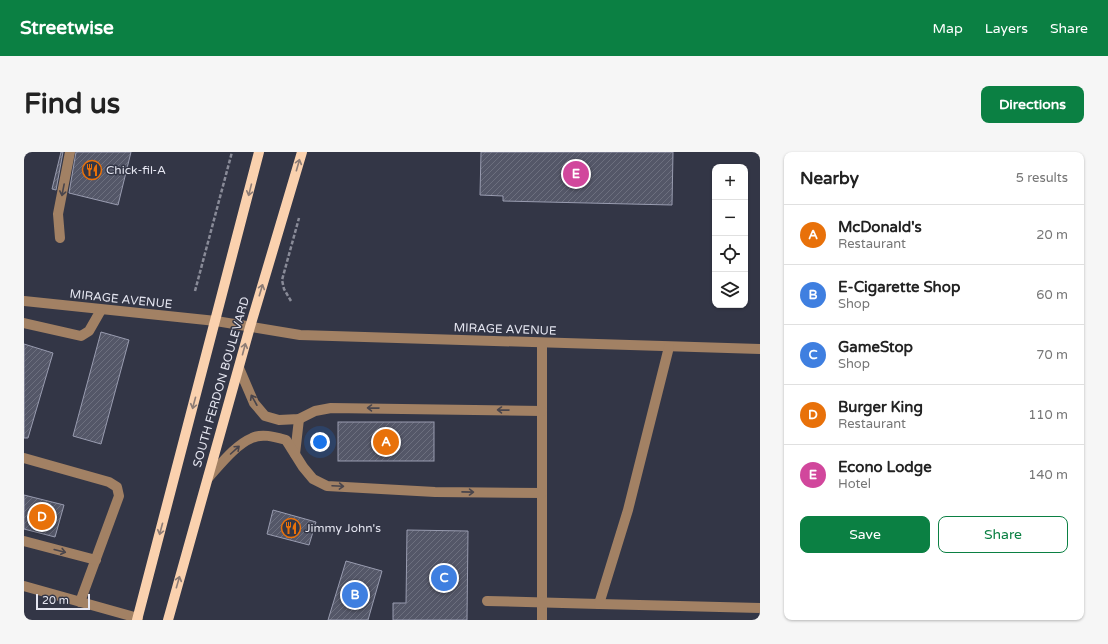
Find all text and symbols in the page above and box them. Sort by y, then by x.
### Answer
text: Streetwise [20,17,114,39]
text: Map [933,20,963,37]
text: Layers [985,20,1028,37]
text: Share [1050,20,1088,37]
button: Directions [981,86,1084,123]
text: Find us [24,87,120,121]
restaurant icon: Chick-fil-A [81,159,103,181]
one-way arrow [295,159,302,172]
pin: E [563,159,589,189]
place label: Chick-fil-A [106,163,166,177]
map controls [712,164,748,308]
button: + [712,164,748,200]
text: Nearby [800,168,859,189]
text: 5 results [1016,170,1068,186]
one-way arrow [59,183,67,196]
one-way arrow [245,183,253,196]
button: − [712,200,748,236]
text: McDonald's [838,218,922,236]
text: A [808,227,818,243]
text: 20 m [1036,227,1068,243]
button: locate [712,236,748,272]
text: Restaurant [838,236,906,252]
button: layers [712,272,748,308]
text: E-Cigarette Shop [838,278,960,296]
one-way arrow [258,283,265,296]
street label: MIRAGE AVENUE [69,287,173,311]
text: B [808,287,818,303]
text: 60 m [1036,287,1068,303]
street label: SOUTH FERDON BOULEVARD [190,295,252,469]
text: Shop [838,296,870,312]
street label: MIRAGE AVENUE [453,320,557,338]
text: GameStop [838,338,913,356]
one-way arrow [241,343,248,356]
text: C [808,347,818,363]
text: 70 m [1036,347,1068,363]
text: Shop [838,356,870,372]
one-way arrow [250,394,258,406]
one-way arrow [190,396,197,409]
text: Burger King [838,398,923,416]
one-way arrow [367,404,380,412]
one-way arrow [497,406,510,414]
text: D [808,407,818,423]
text: 110 m [1028,407,1068,423]
text: Restaurant [838,416,906,432]
pin: A [373,427,399,457]
your location [310,432,330,452]
one-way arrow [230,446,241,455]
text: Econo Lodge [838,458,932,476]
text: E [809,467,817,483]
text: 140 m [1028,467,1068,483]
text: Hotel [838,476,871,492]
one-way arrow [331,483,344,490]
one-way arrow [461,488,474,496]
pin: D [29,502,55,532]
button: Save [800,516,930,553]
button: Share [938,516,1068,553]
restaurant icon: Jimmy John's [280,517,302,539]
place label: Jimmy John's [305,521,381,535]
one-way arrow [157,522,164,535]
one-way arrow [53,547,66,555]
pin: C [431,563,457,593]
one-way arrow [175,576,183,589]
pin: B [342,580,368,610]
scale bar [36,592,90,611]
text: 20 m [42,594,69,607]

